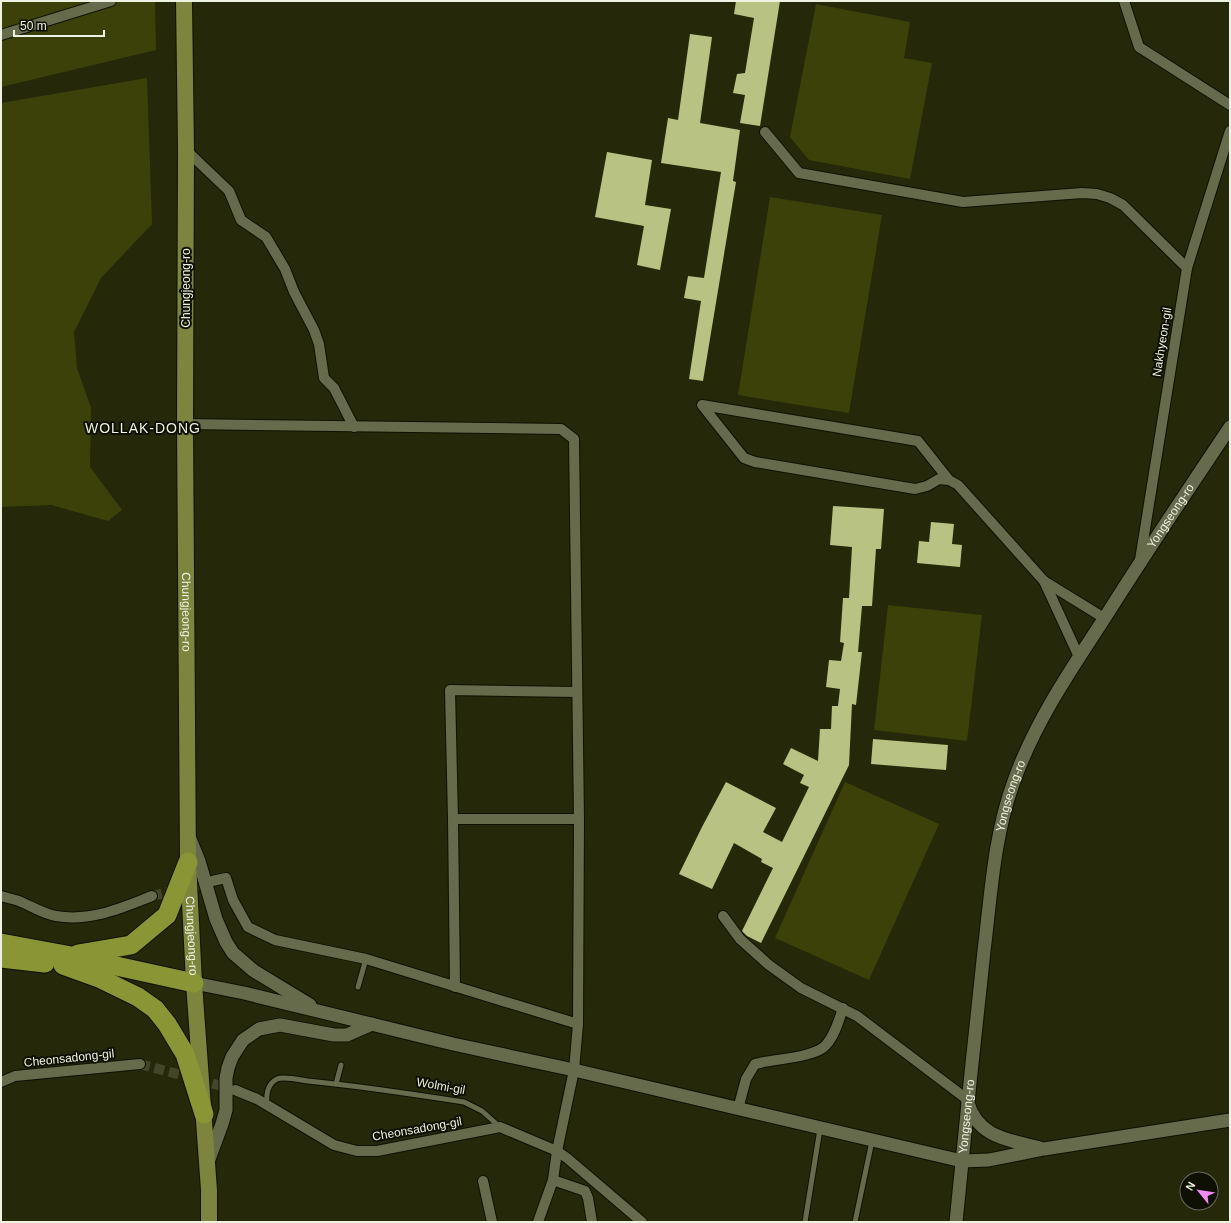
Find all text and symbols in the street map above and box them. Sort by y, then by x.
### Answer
scale bar [14,12,104,38]
text: 50 m [20,19,47,33]
street label: Chungjeong-ro [179,248,193,328]
street label: Nakhyeon-gil [1150,306,1174,378]
district label: WOLLAK-DONG [85,420,201,436]
street label: Yongseong-ro [1144,481,1197,551]
street label: Chungjeong-ro [179,572,194,652]
street label: Yongseong-ro [993,758,1028,833]
street label: Chungjeong-ro [183,896,201,976]
street label: Cheonsadong-gil [23,1046,115,1070]
street label: Wolmi-gil [416,1075,466,1097]
street label: Yongseong-ro [956,1078,977,1154]
street label: Cheonsadong-gil [371,1114,463,1144]
north arrow [1179,1171,1219,1211]
text: N [1183,1180,1198,1192]

